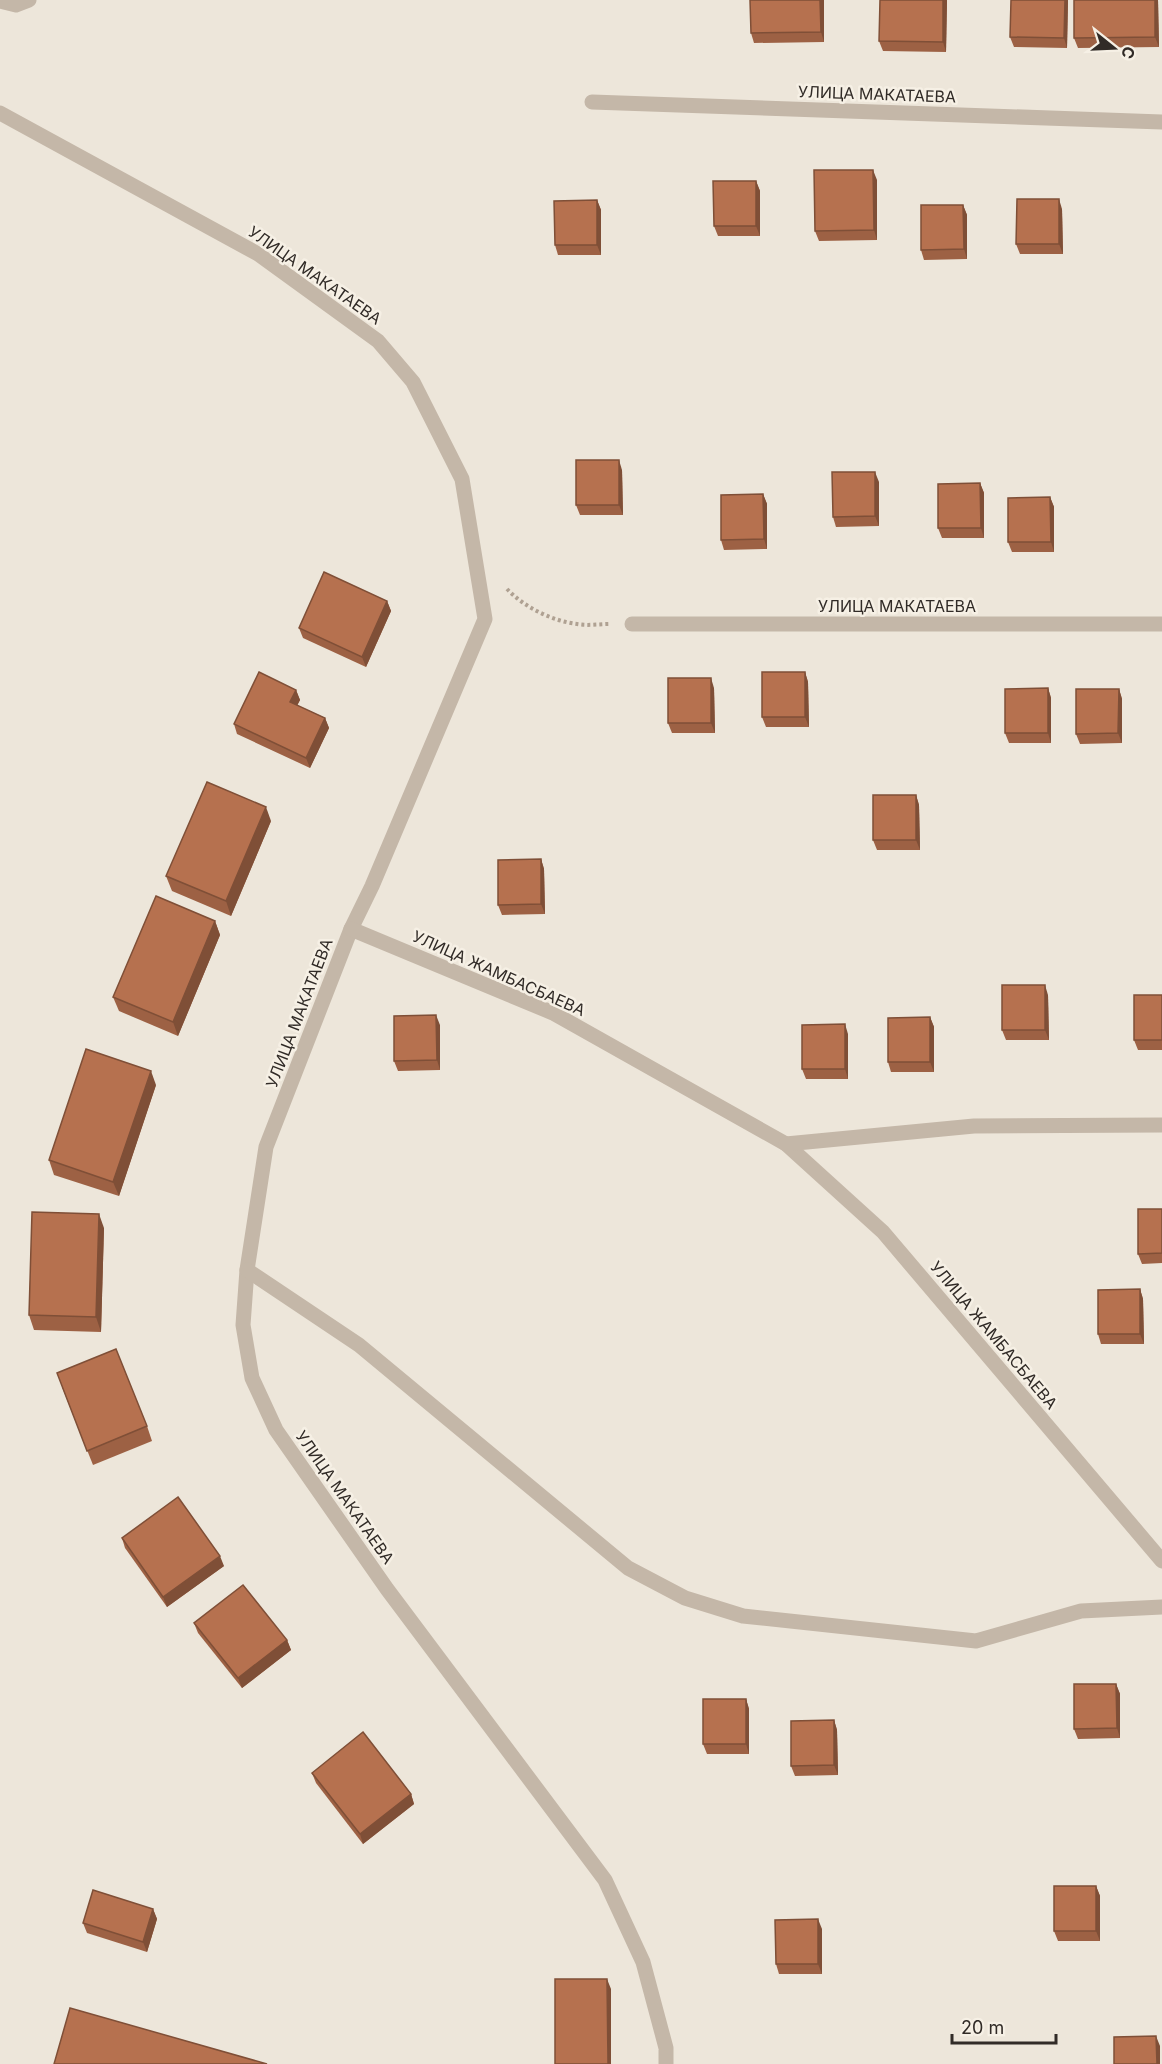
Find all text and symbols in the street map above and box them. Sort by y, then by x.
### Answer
north arrow [1084,18,1144,78]
text: С [1117,44,1140,62]
street label: УЛИЦА МАКАТАЕВА [798,81,956,107]
street label: УЛИЦА МАКАТАЕВА [244,221,386,329]
street label: УЛИЦА МАКАТАЕВА [818,596,976,616]
street label: УЛИЦА ЖАМБАСБАЕВА [410,926,588,1020]
street label: УЛИЦА МАКАТАЕВА [261,936,337,1090]
street label: УЛИЦА ЖАМБАСБАЕВА [926,1257,1062,1413]
street label: УЛИЦА МАКАТАЕВА [291,1426,399,1568]
scale bar [952,2007,1056,2045]
text: 20 m [961,2017,1004,2038]

